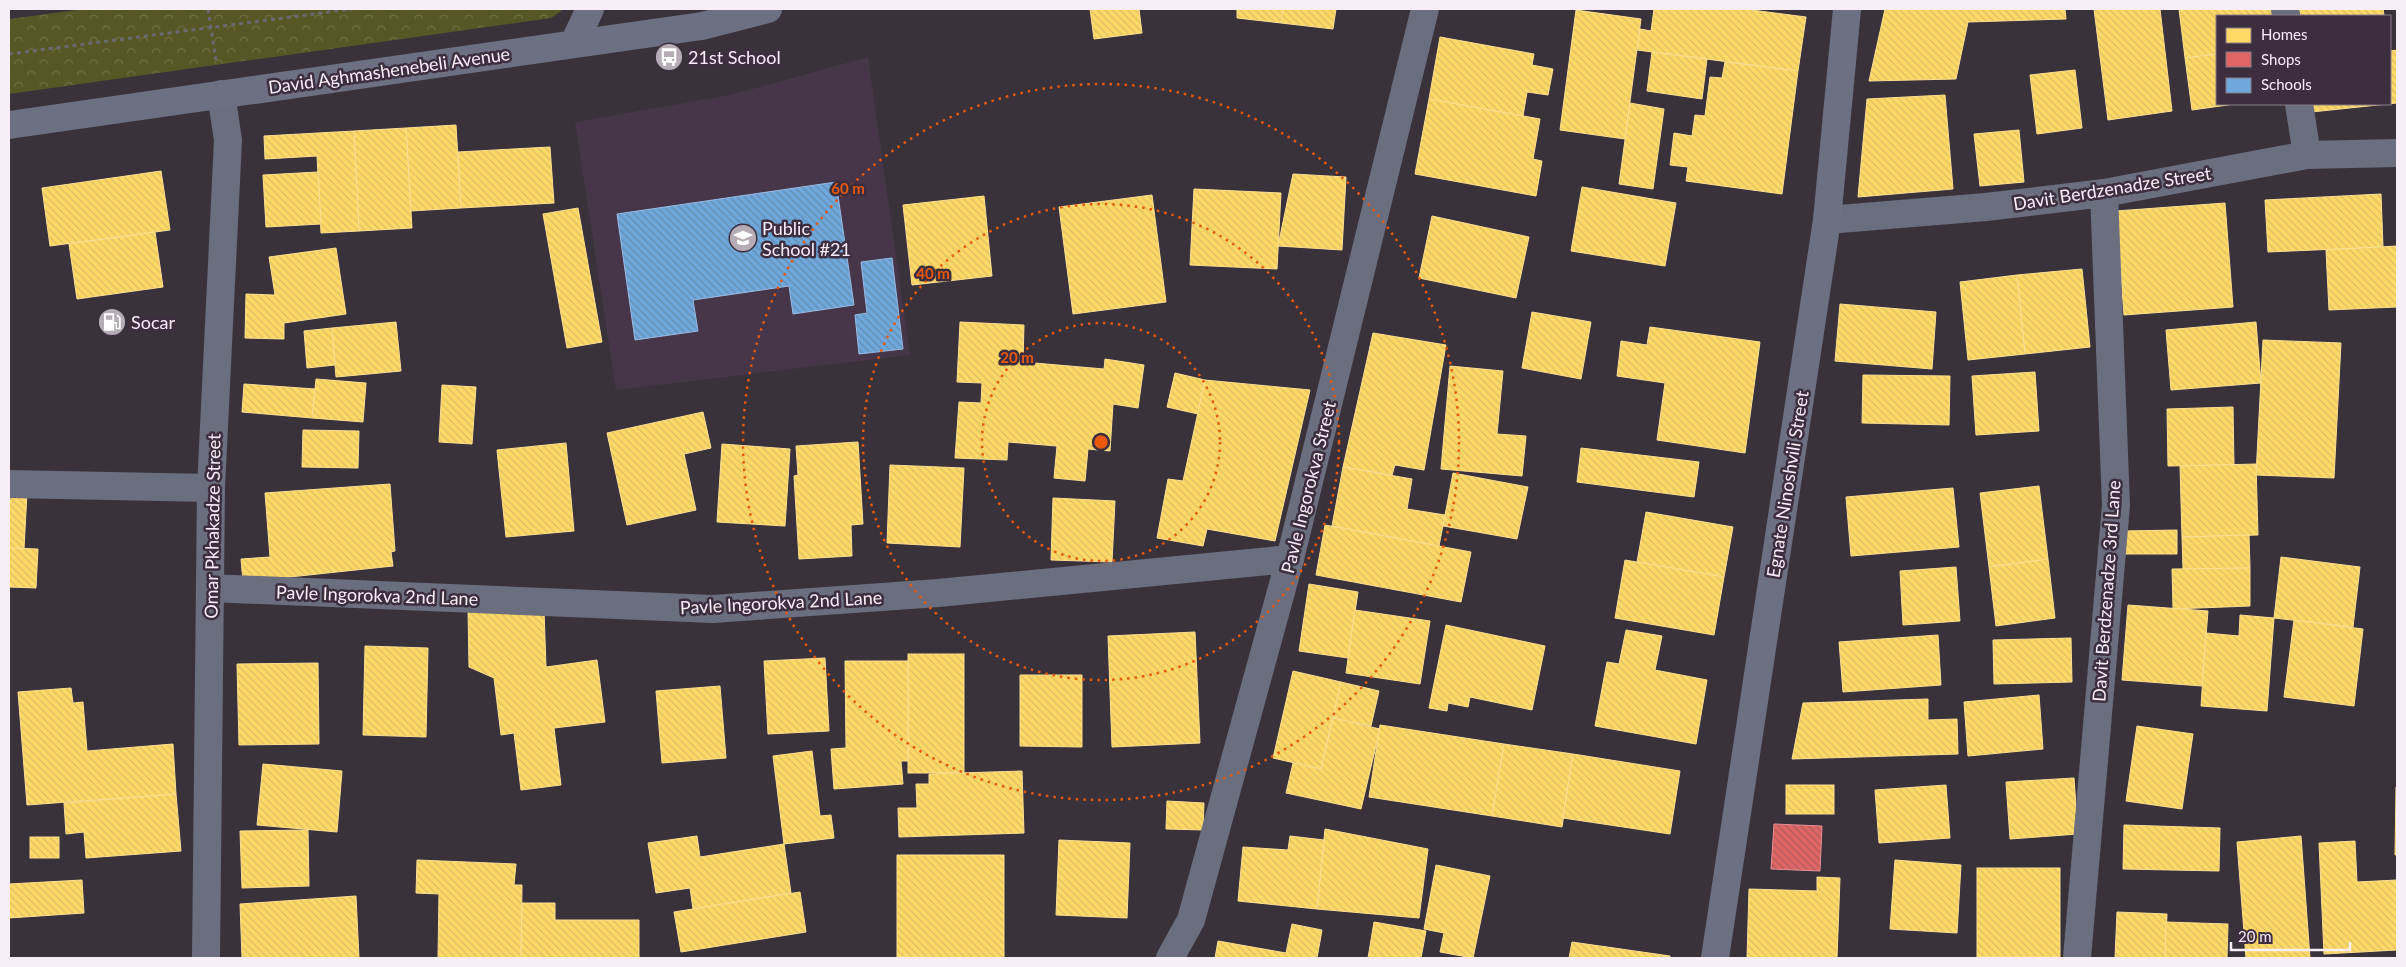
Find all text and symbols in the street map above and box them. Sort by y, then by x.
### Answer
legend [2216,15,2391,105]
text: Homes [2261,25,2307,43]
street label: David Aghmashenebeli Avenue [267,42,511,98]
bus stop icon: 21st School [654,42,684,72]
place label: 21st School [688,46,781,68]
text: Shops [2261,50,2301,68]
text: Schools [2261,75,2312,93]
street label: Davit Berdzenadze Street [2011,161,2213,215]
text: 60 m [831,179,865,197]
place label: Public School #21 [762,217,851,260]
school or university icon: Public School #21 [728,223,758,253]
text: 40 m [916,264,950,282]
fuel station icon: Socar [97,307,127,337]
place label: Socar [131,311,175,333]
text: 20 m [1000,348,1034,366]
street label: Egnate Ninoshvili Street [1761,388,1813,579]
street label: Pavle Ingorokva Street [1276,398,1340,575]
street label: Omar Pkhakadze Street [199,433,225,619]
centre of rings [1092,433,1110,451]
street label: Davit Berdzenadze 3rd Lane [2087,480,2125,702]
street label: Pavle Ingorokva 2nd Lane [275,580,479,610]
street label: Pavle Ingorokva 2nd Lane [679,586,883,618]
scale bar [2231,920,2350,952]
text: 20 m [2238,927,2272,945]

